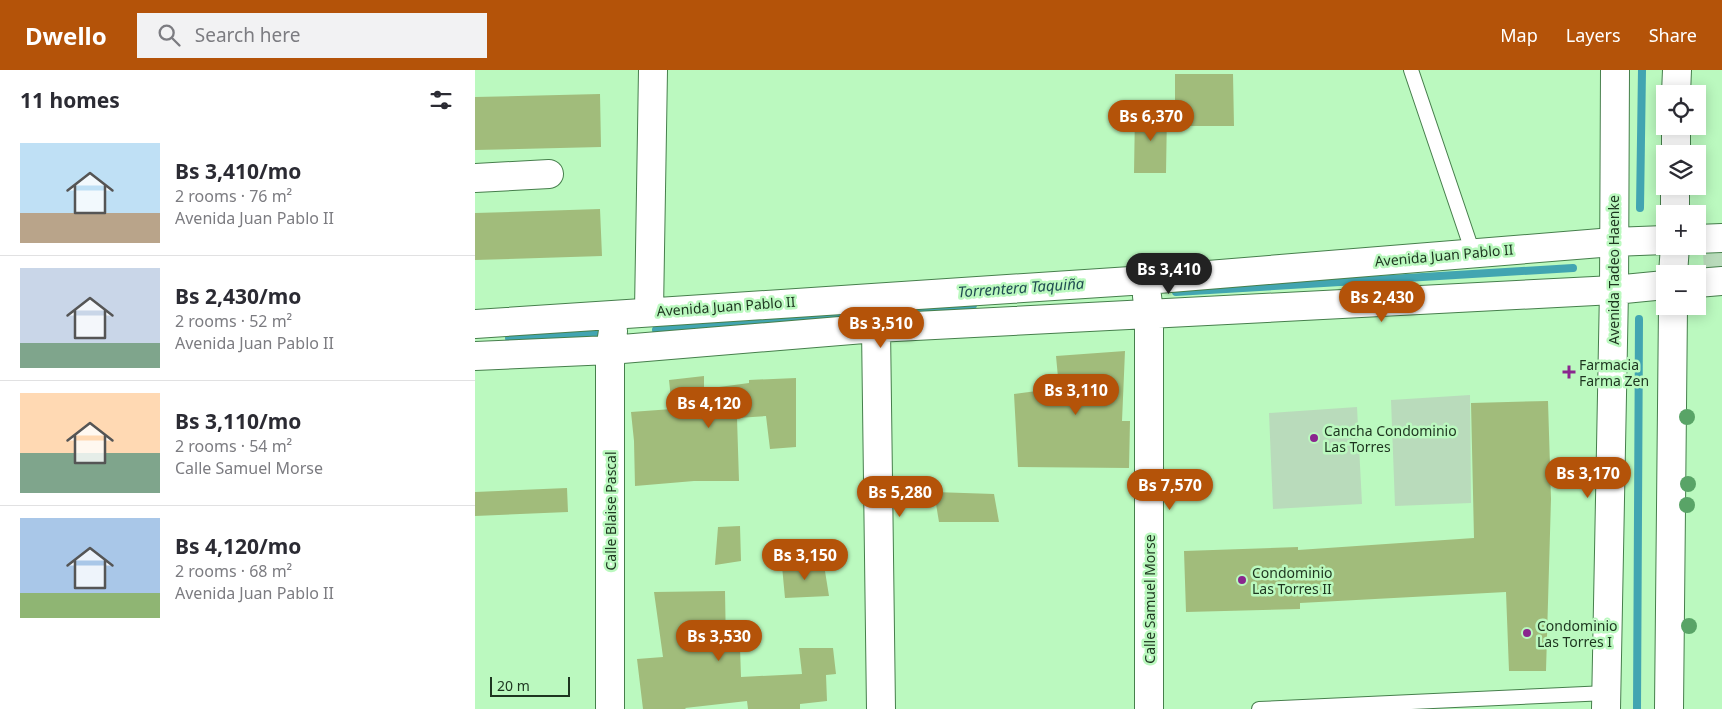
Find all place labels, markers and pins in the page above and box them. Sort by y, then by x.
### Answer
pin: Bs 6,370 [1099,100,1203,142]
pin: Bs 3,410 [1117,252,1221,295]
pin: Bs 2,430 [1330,280,1434,323]
pin: Bs 3,510 [829,306,933,349]
place label: Farmacia Farma Zen [1579,355,1649,390]
marker: Farmacia Farma Zen [1563,366,1575,378]
pin: Bs 3,110 [1024,374,1128,416]
pin: Bs 4,120 [657,386,761,429]
place label: Cancha Condominio Las Torres [1324,421,1457,456]
marker: Cancha Condominio Las Torres [1308,432,1320,444]
pin: Bs 3,170 [1536,456,1640,499]
pin: Bs 7,570 [1118,468,1222,511]
pin: Bs 5,280 [848,476,952,518]
pin: Bs 3,150 [753,538,857,581]
place label: Condominio Las Torres II [1252,563,1333,598]
marker: Condominio Las Torres II [1236,574,1248,586]
place label: Condominio Las Torres I [1537,616,1618,651]
pin: Bs 3,530 [667,620,771,662]
marker: Condominio Las Torres I [1521,627,1533,639]

